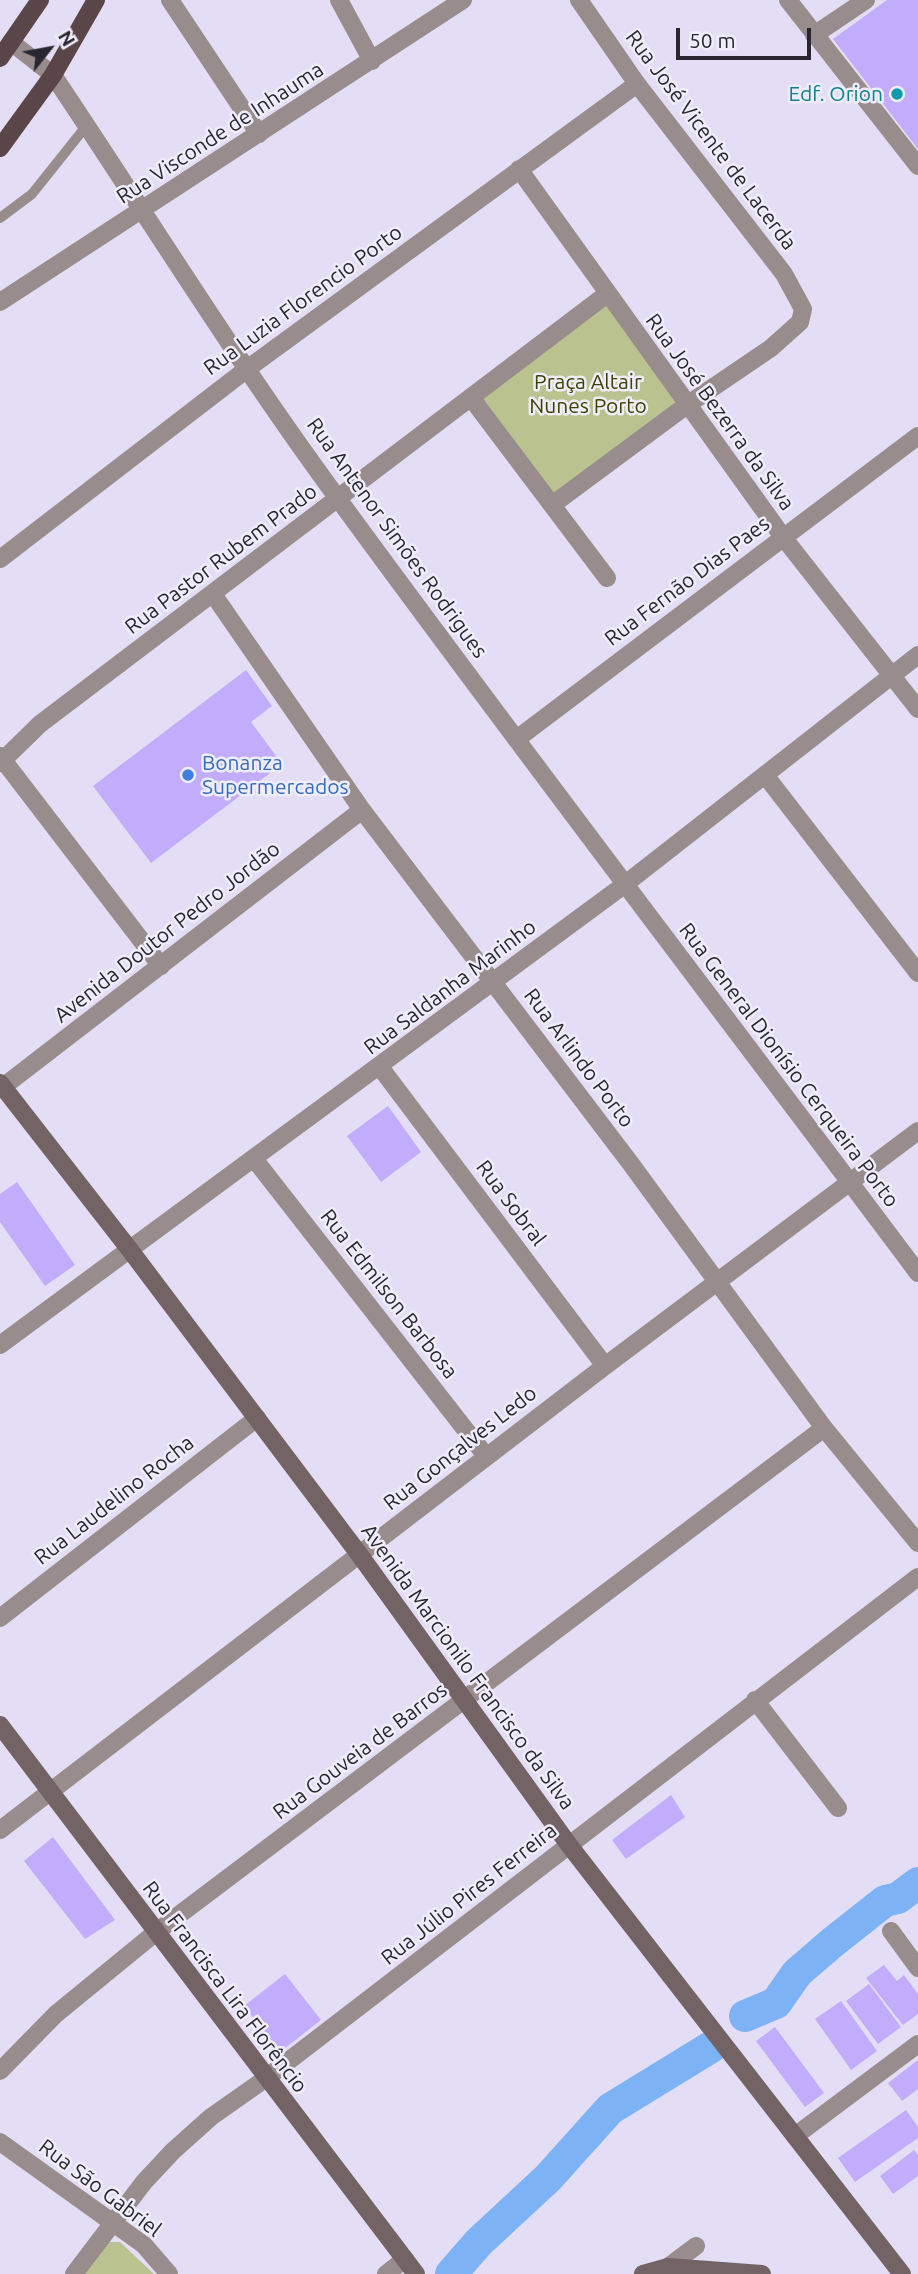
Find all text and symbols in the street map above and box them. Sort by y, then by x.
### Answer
north arrow [14,14,84,84]
scale bar [680,14,815,58]
street label: Rua José Vicente de Lacerda [620,25,802,255]
text: N [54,26,80,50]
text: 50 m [689,28,736,52]
street label: Rua Visconde de Inhauma [112,57,328,209]
place label: Edf. Orion [788,81,883,107]
marker: Edf. Orion [889,86,905,102]
street label: Rua Luzia Florencio Porto [199,220,407,380]
street label: Rua José Bezerra da Silva [640,309,800,515]
park label: Praça Altair Nunes Porto [529,369,647,419]
street label: Rua Antenor Simões Rodrigues [301,413,493,663]
street label: Rua Pastor Rubem Prado [120,479,322,639]
street label: Rua Fernão Dias Paes [600,511,774,651]
place label: Bonanza Supermercados [202,750,349,800]
marker: Bonanza Supermercados [180,767,196,783]
street label: Avenida Doutor Pedro Jordão [49,836,285,1028]
street label: Rua Saldanha Marinho [359,914,541,1060]
street label: Rua General Dionísio Cerqueira Porto [674,918,904,1212]
street label: Rua Arlindo Porto [519,984,639,1132]
street label: Rua Sobral [471,1155,551,1251]
street label: Rua Edmilson Barbosa [315,1204,463,1384]
street label: Rua Gonçalves Ledo [378,1380,542,1516]
street label: Rua Laudelino Rocha [29,1430,199,1570]
street label: Avenida Marcionilo Francisco da Silva [356,1519,580,1815]
street label: Rua Gouveia de Barros [268,1677,452,1825]
street label: Rua Júlio Pires Ferreira [376,1818,562,1970]
street label: Rua Francisca Lira Florêncio [137,1876,313,2098]
street label: Rua São Gabriel [34,2134,166,2242]

